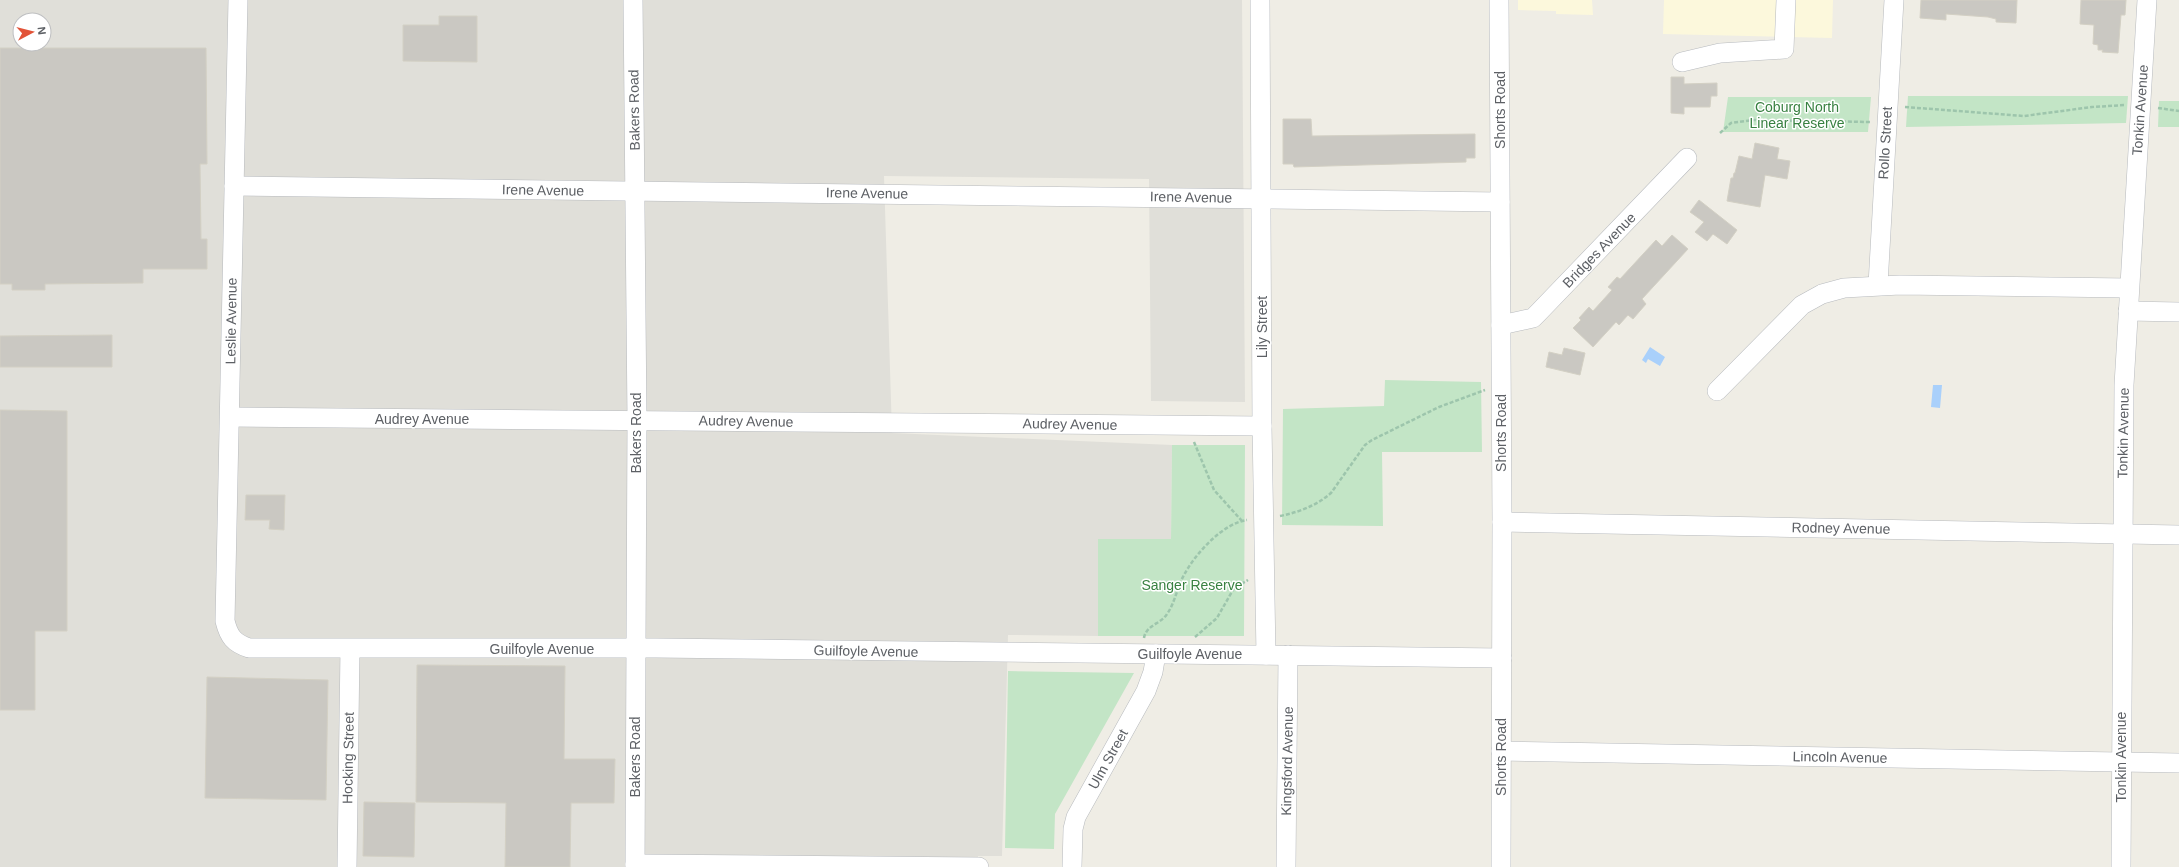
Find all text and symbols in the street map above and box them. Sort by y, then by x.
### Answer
north arrow [12,12,52,52]
text: N [35,26,48,36]
street label: Tonkin Avenue [2129,64,2151,156]
street label: Bakers Road [625,69,643,151]
street label: Shorts Road [1492,71,1508,149]
park label: Coburg North Linear Reserve [1750,99,1845,131]
street label: Rollo Street [1875,106,1895,180]
street label: Irene Avenue [502,181,584,199]
street label: Irene Avenue [826,184,908,202]
street label: Irene Avenue [1150,188,1232,206]
street label: Bridges Avenue [1559,209,1639,291]
street label: Leslie Avenue [222,277,240,365]
street label: Lily Street [1254,296,1270,358]
street label: Tonkin Avenue [2114,387,2132,479]
street label: Bakers Road [628,393,644,473]
street label: Shorts Road [1493,394,1509,472]
street label: Audrey Avenue [375,411,470,427]
street label: Audrey Avenue [699,412,794,430]
street label: Audrey Avenue [1023,415,1118,433]
street label: Rodney Avenue [1792,519,1891,537]
park label: Sanger Reserve [1141,577,1243,593]
street label: Guilfoyle Avenue [490,641,595,657]
street label: Guilfoyle Avenue [813,642,919,660]
street label: Guilfoyle Avenue [1138,646,1243,662]
street label: Kingsford Avenue [1278,706,1296,816]
street label: Tonkin Avenue [2113,711,2129,802]
street label: Hocking Street [339,712,357,804]
street label: Bakers Road [627,717,643,797]
street label: Shorts Road [1493,718,1509,796]
street label: Ulm Street [1085,726,1131,792]
street label: Lincoln Avenue [1793,748,1888,766]

